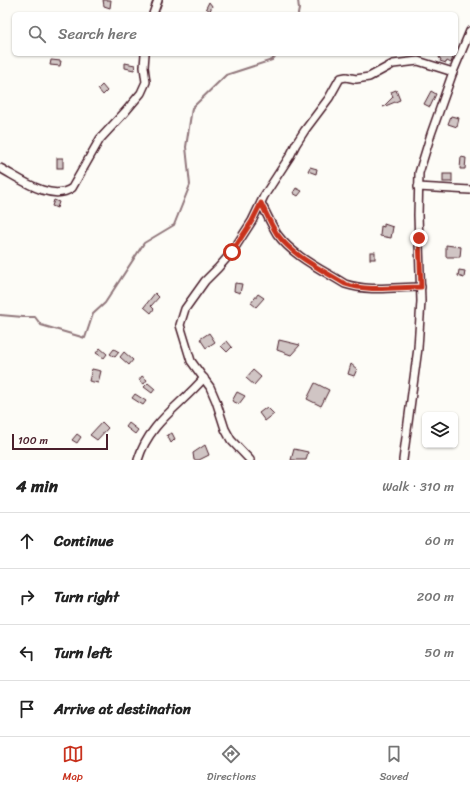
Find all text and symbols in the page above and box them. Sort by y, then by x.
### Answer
search box [12,12,458,56]
text: Search here [58,21,137,47]
icon: search [26,23,48,45]
route end [410,229,428,247]
route start [223,243,241,261]
map controls [422,412,458,448]
button: layers [422,412,458,448]
text: 100 m [18,431,48,450]
scale bar [12,432,108,451]
text: 4 min [16,471,58,501]
text: Walk · 310 m [382,475,454,498]
text: Continue [54,528,114,554]
text: 60 m [425,529,454,552]
icon: ahead [16,530,38,552]
text: Turn right [54,584,119,610]
text: 200 m [417,585,454,608]
icon: right [16,586,38,608]
text: Turn left [54,640,112,666]
text: 50 m [424,641,454,664]
icon: left [16,642,38,664]
text: Arrive at destination [54,696,191,722]
icon: arrive [16,698,38,720]
tab: Map [62,743,84,786]
tab: Directions [207,743,256,786]
tab: Saved [379,743,408,786]

